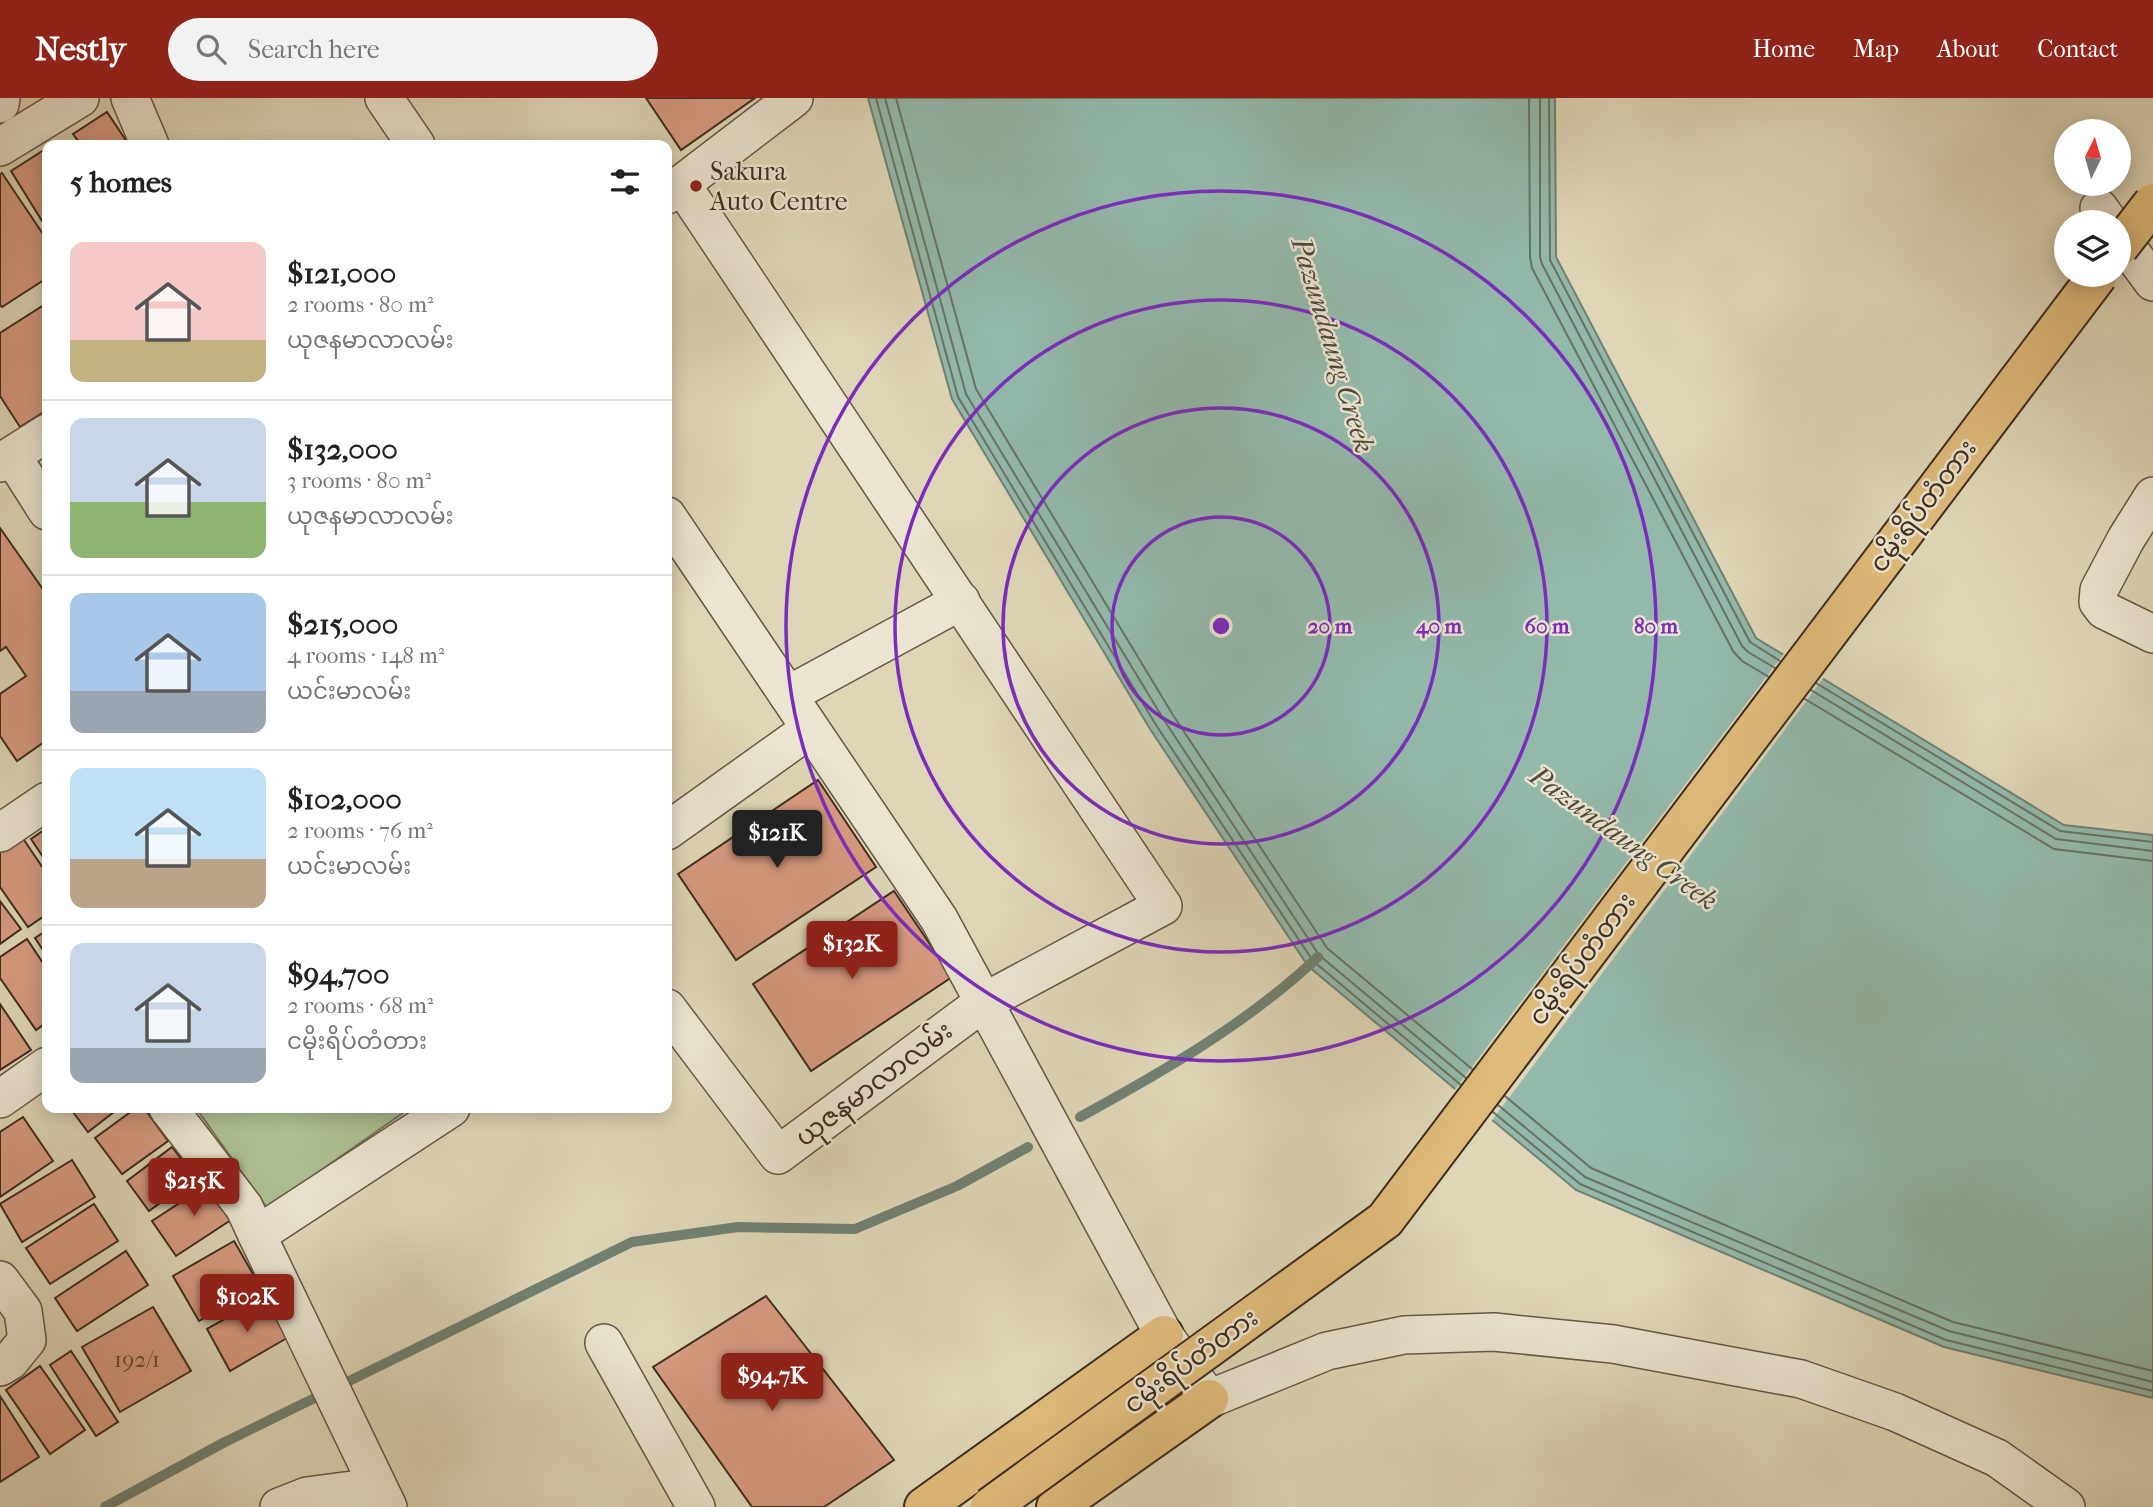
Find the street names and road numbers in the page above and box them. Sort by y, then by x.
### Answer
street label: ငမိုးရိပ်တံတား [1861,432,1987,582]
street label: ငမိုးရိပ်တံတား [1520,885,1646,1035]
street label: ယုဇနမာလာလမ်း [788,1013,962,1157]
street label: ငမိုးရိပ်တံတား [1117,1300,1267,1424]

